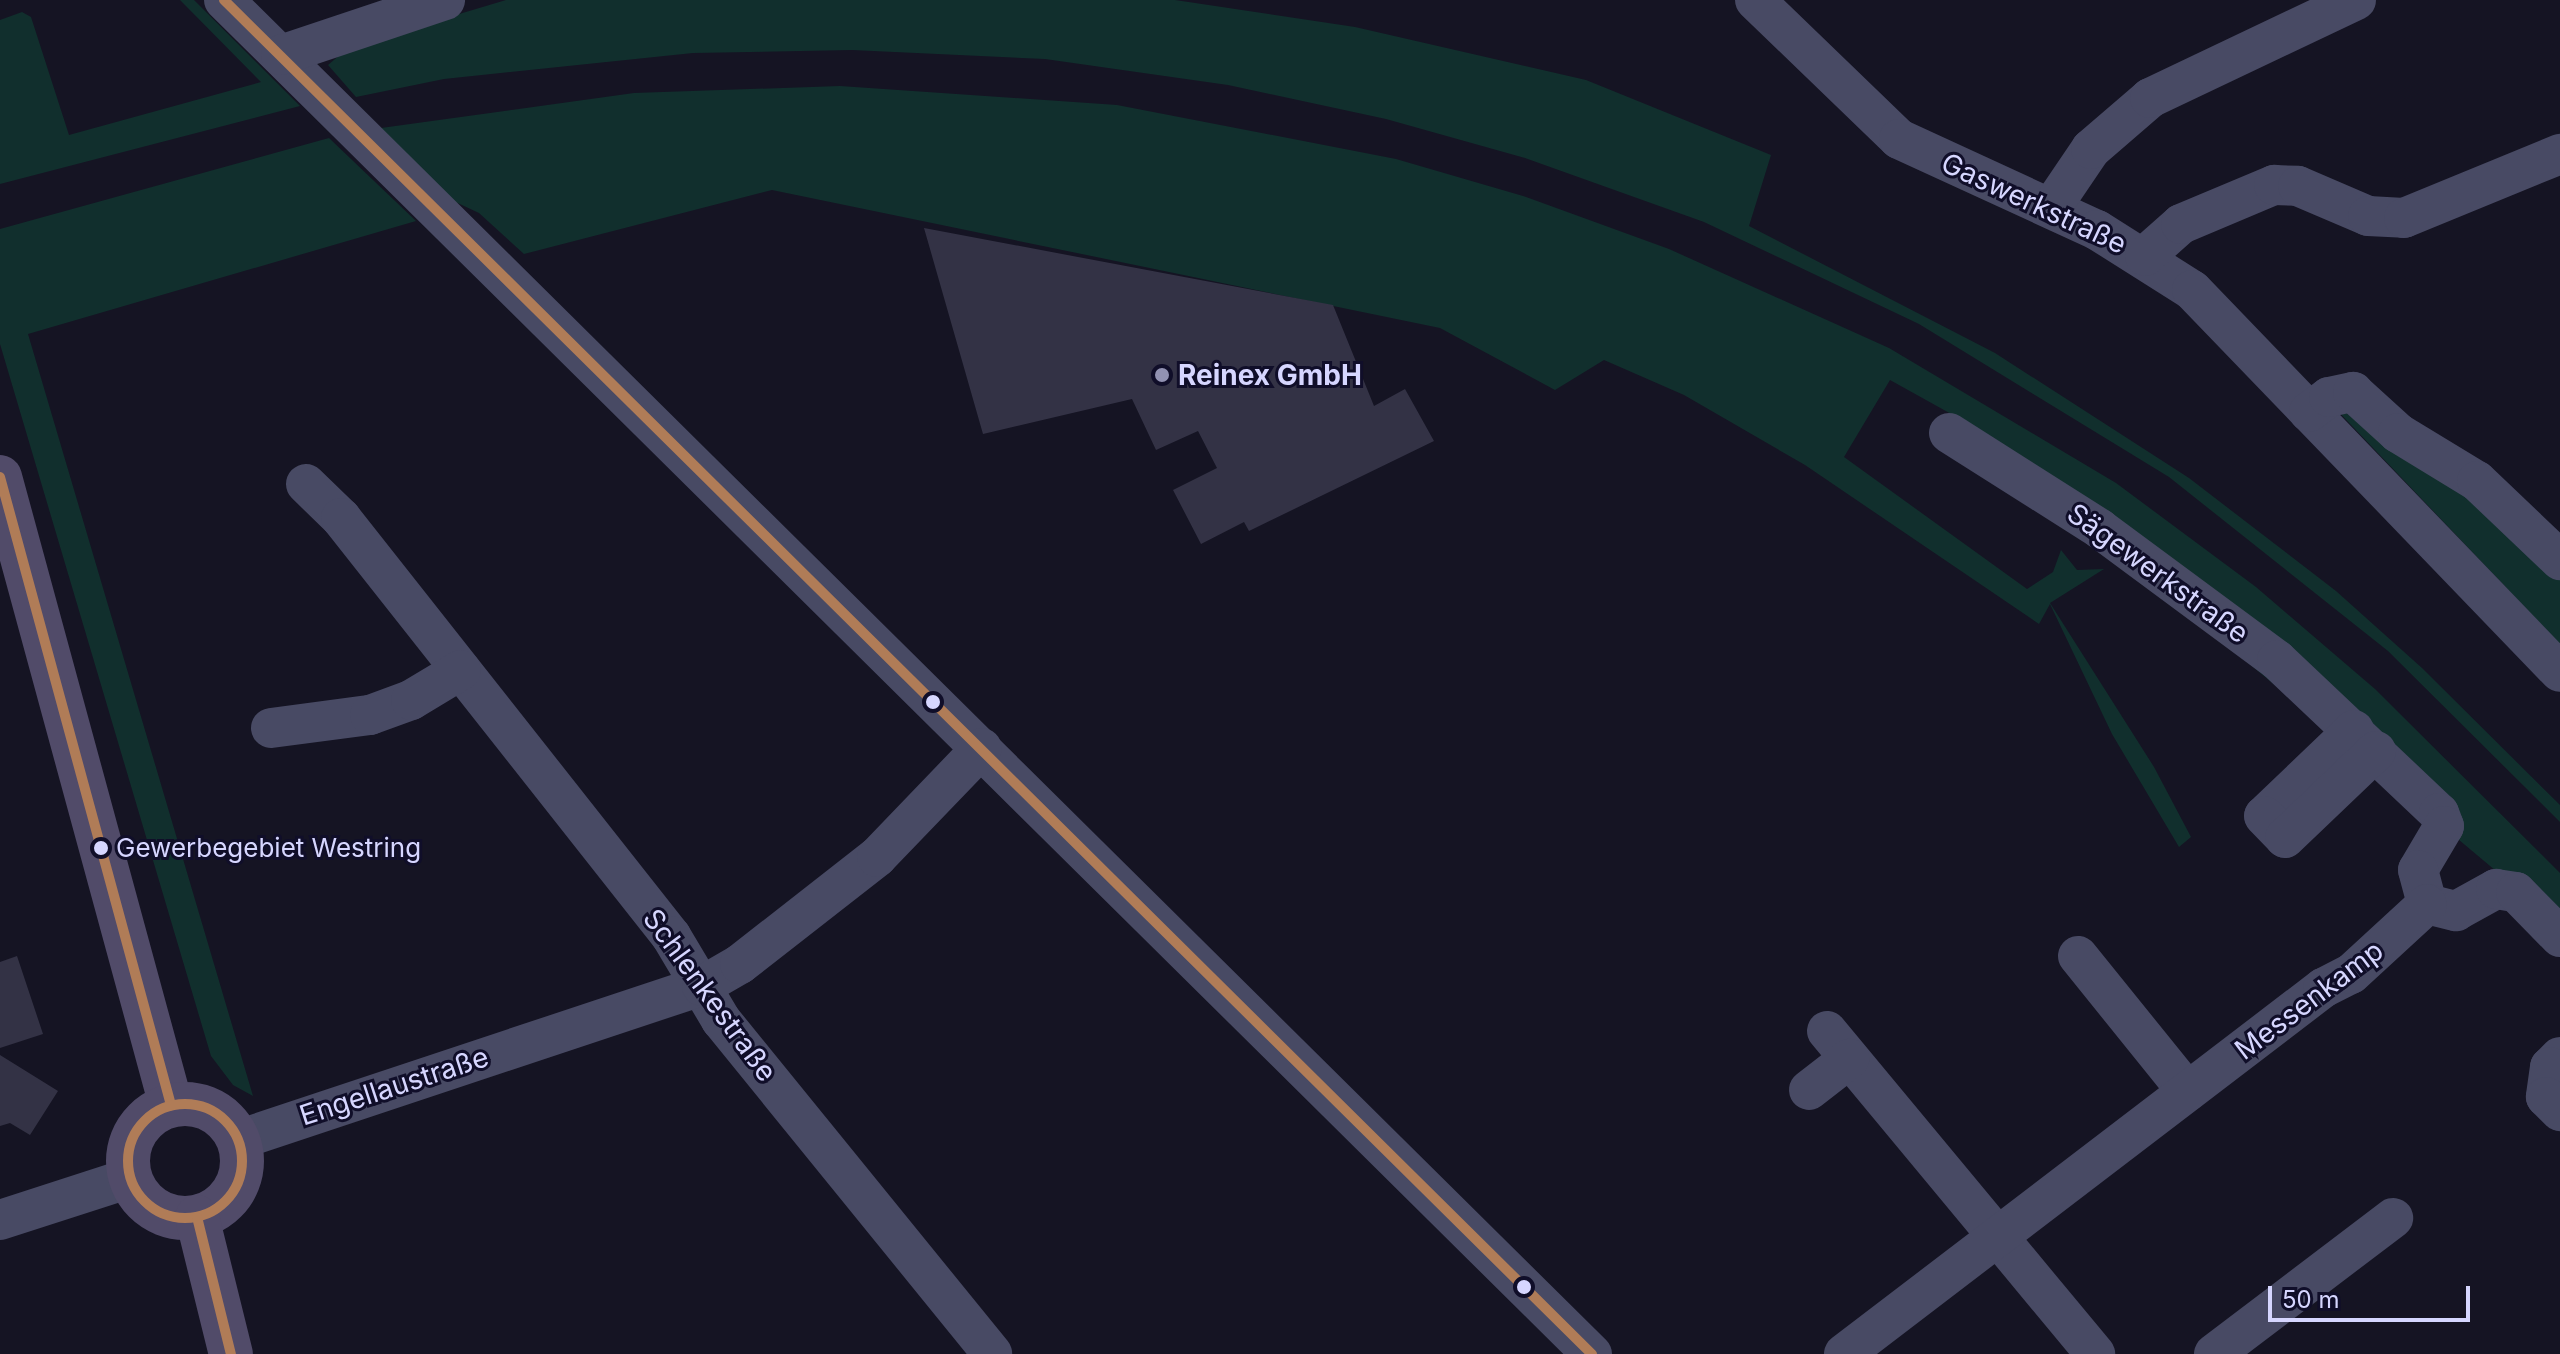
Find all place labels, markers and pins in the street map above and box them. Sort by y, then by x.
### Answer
place label: Reinex GmbH [1178,358,1362,392]
marker: Reinex GmbH [1153,366,1171,384]
unlabelled marker [925,694,941,710]
place label: Gewerbegebiet Westring [116,832,421,864]
marker: Gewerbegebiet Westring [93,840,109,856]
unlabelled marker [1516,1279,1532,1295]

